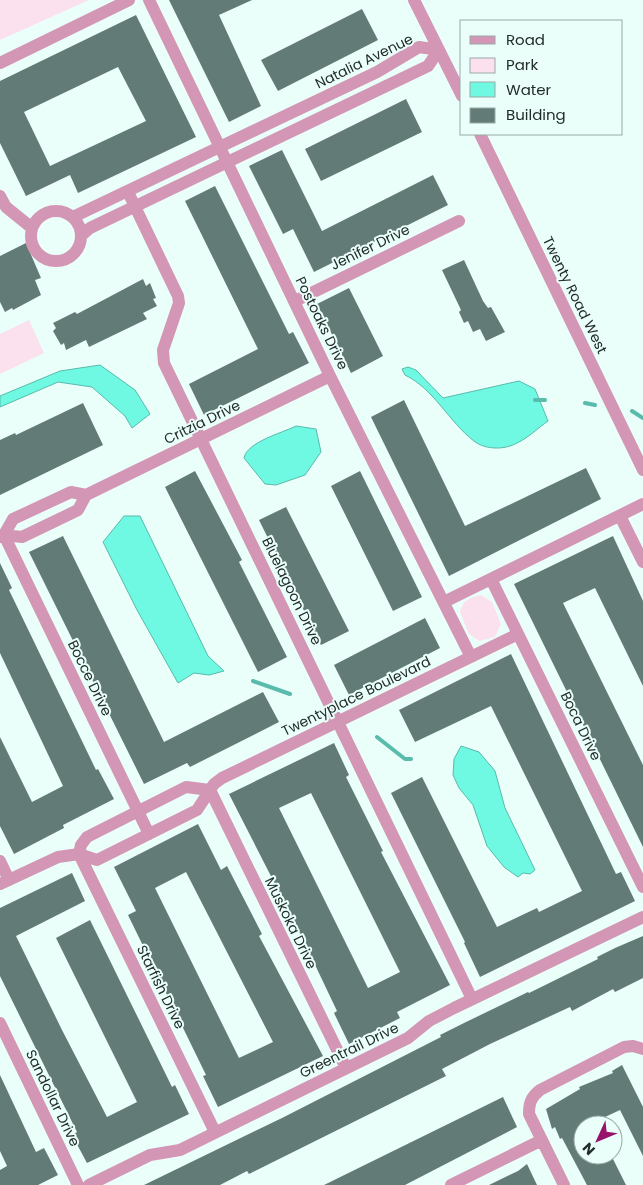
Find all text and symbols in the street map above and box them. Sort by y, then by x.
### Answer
legend [460,20,623,135]
street label: Natalia Avenue [312,29,417,93]
text: Road [506,29,545,50]
text: Park [506,54,538,75]
text: Water [506,79,552,100]
text: Building [506,104,566,125]
street label: Jenifer Drive [327,219,413,275]
street label: Twenty Road West [538,233,612,357]
street label: Postoaks Drive [291,273,353,373]
street label: Critzia Drive [160,395,244,449]
street label: Bluelagoon Drive [257,534,327,649]
street label: Bocce Drive [63,637,117,720]
street label: Twentyplace Boulevard [278,651,434,741]
street label: Boca Drive [556,688,606,764]
street label: Muskoka Drive [260,874,322,973]
street label: Starfish Drive [132,942,190,1033]
street label: Greentrail Drive [296,1017,402,1083]
street label: Sandollar Drive [21,1046,85,1150]
north arrow [573,1115,623,1165]
text: N [578,1138,599,1160]

